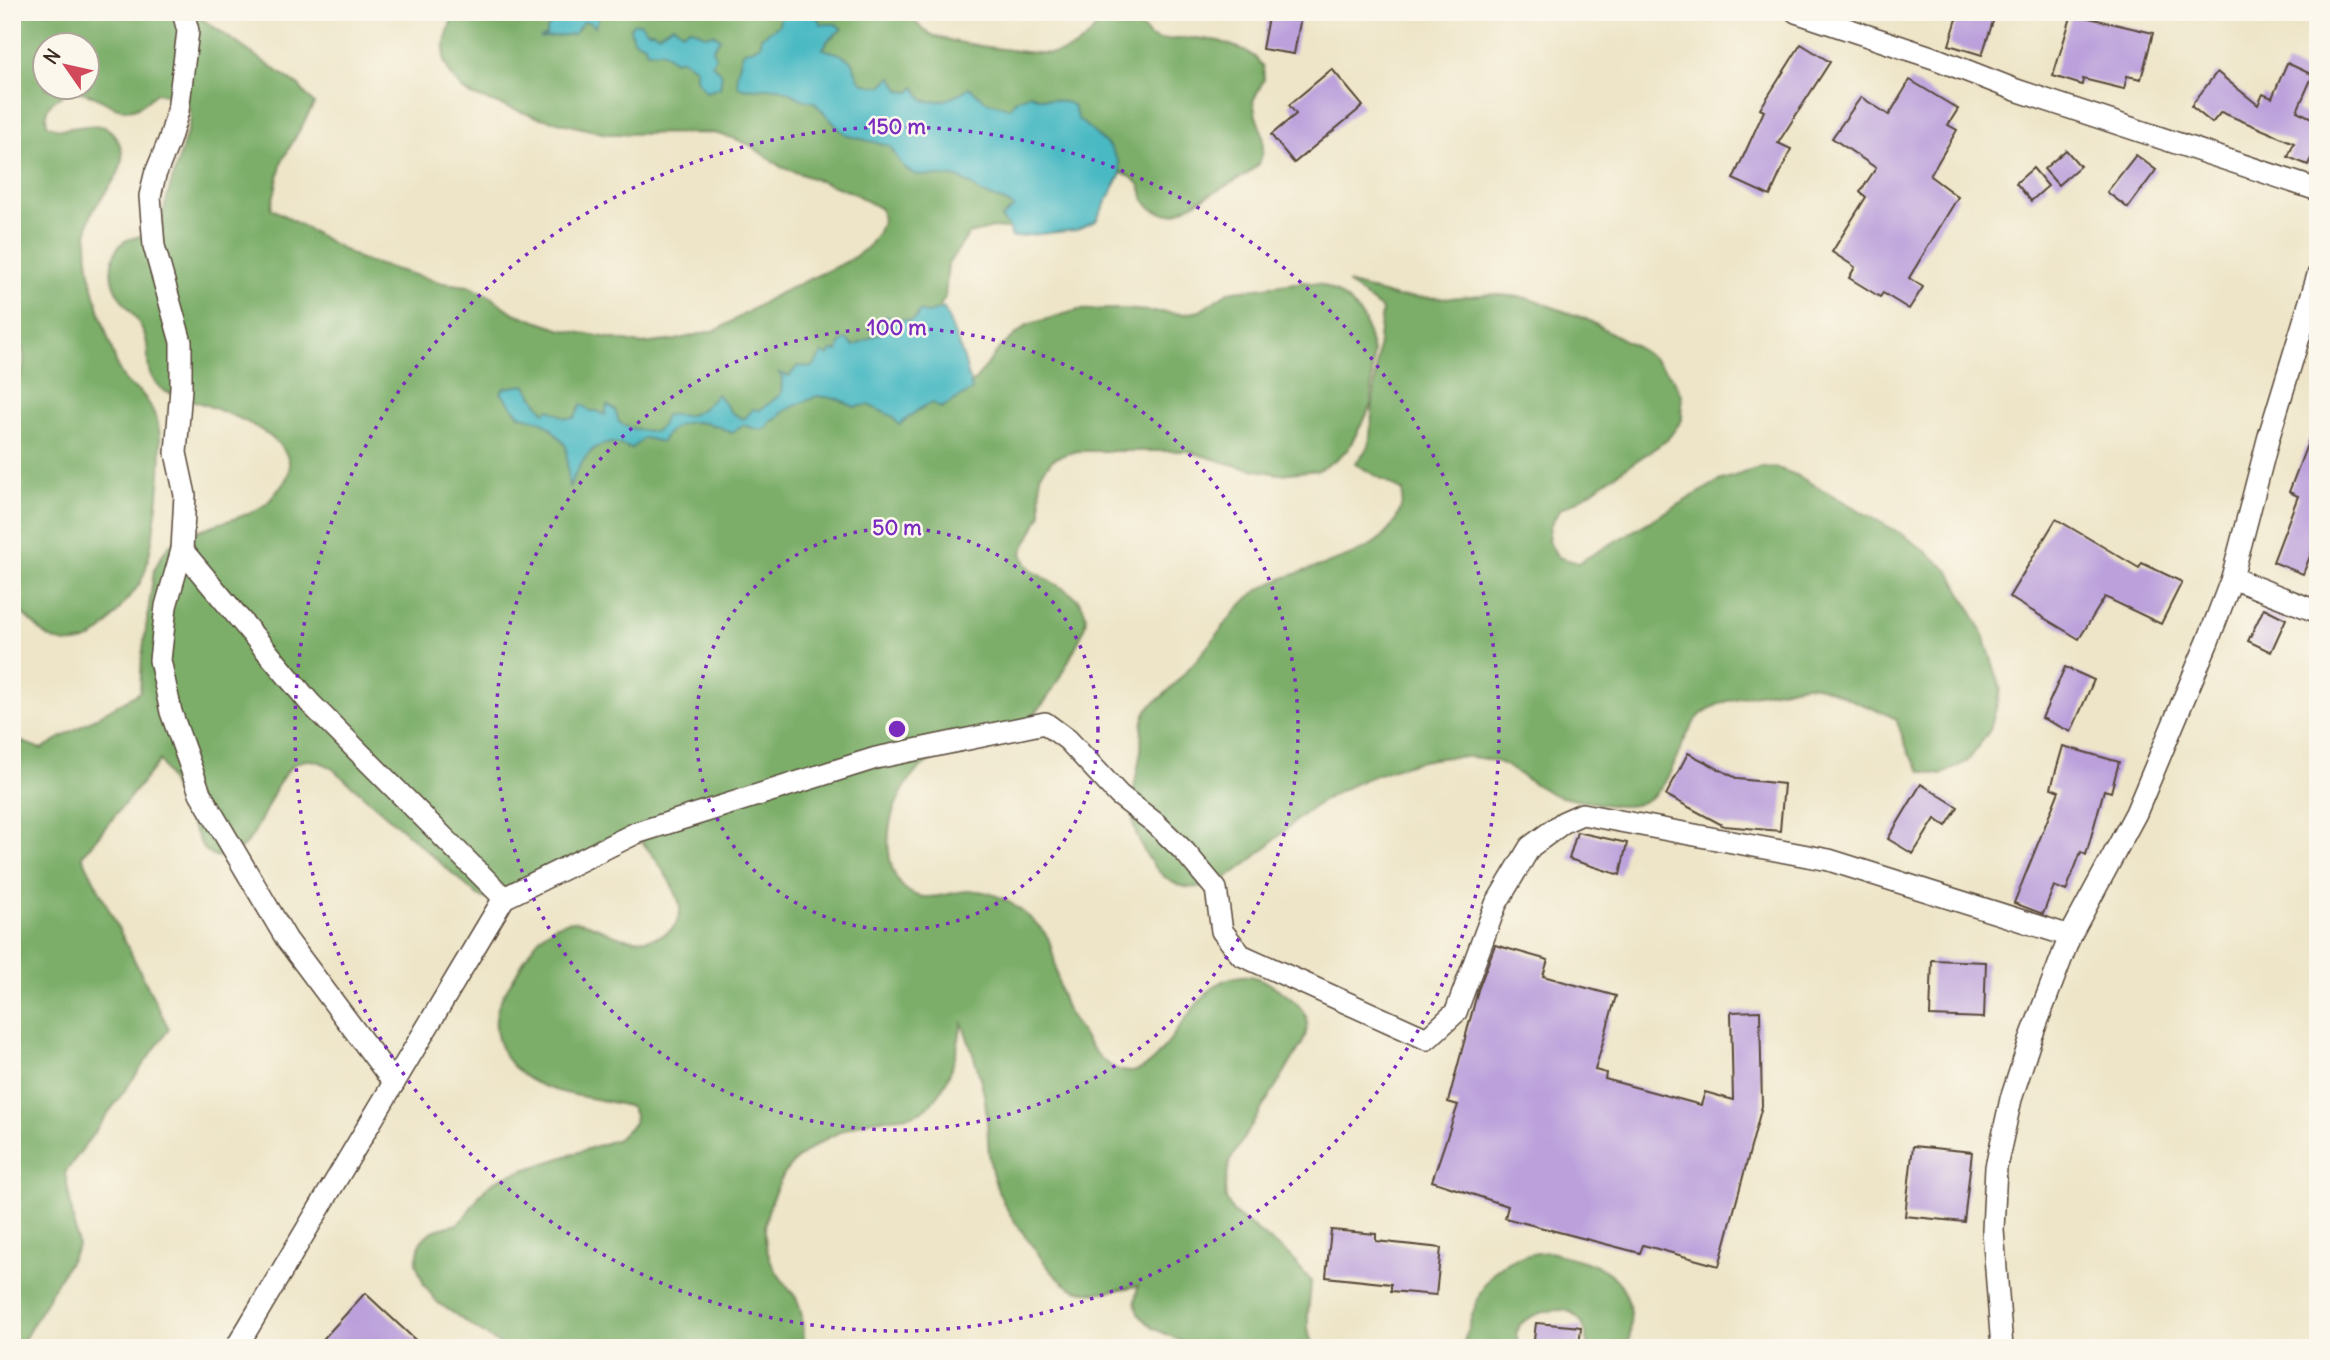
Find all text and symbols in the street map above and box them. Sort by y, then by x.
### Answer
north arrow [32,32,102,102]
text: N [38,44,66,69]
text: 150 m [868,113,926,140]
text: 100 m [867,314,927,341]
text: 50 m [872,514,922,541]
centre of rings [885,717,909,741]

